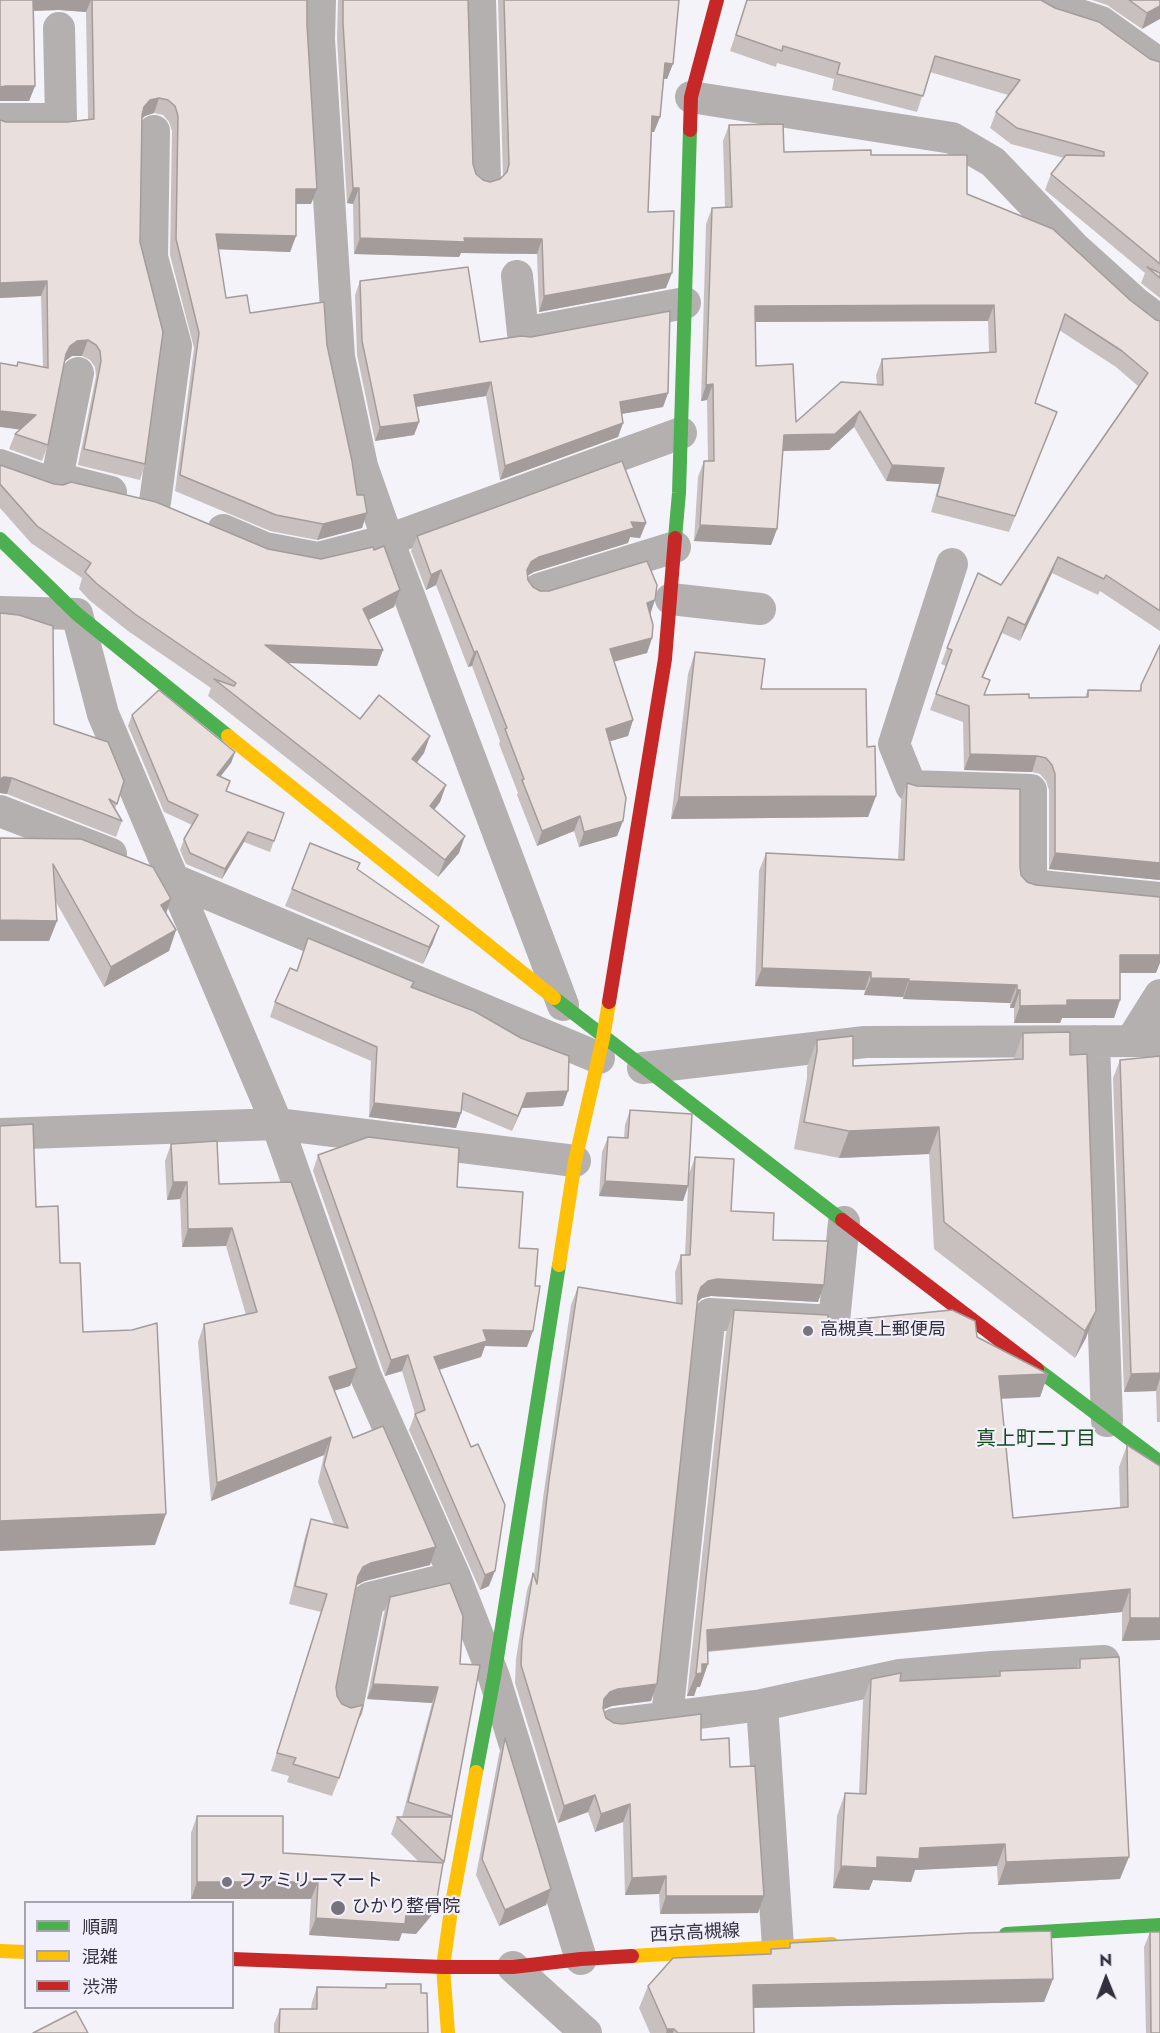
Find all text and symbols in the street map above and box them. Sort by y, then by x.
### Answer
place label: 高槻真上郵便局 [820,1320,946,1342]
marker: 高槻真上郵便局 [801,1324,815,1338]
district label: 真上町二丁目 [976,1428,1096,1452]
place label: ファミリーマート [239,1871,383,1893]
marker: ファミリーマート [220,1875,234,1889]
place label: ひかり整骨院 [352,1897,460,1919]
marker: ひかり整骨院 [329,1899,347,1917]
legend [24,1901,234,2009]
text: 順調 [82,1914,118,1940]
street label: 西京高槻線 [649,1921,741,1947]
text: 混雑 [82,1944,118,1970]
north arrow [1076,1949,1136,2009]
text: N [1099,1949,1112,1972]
text: 渋滞 [82,1974,118,2000]

